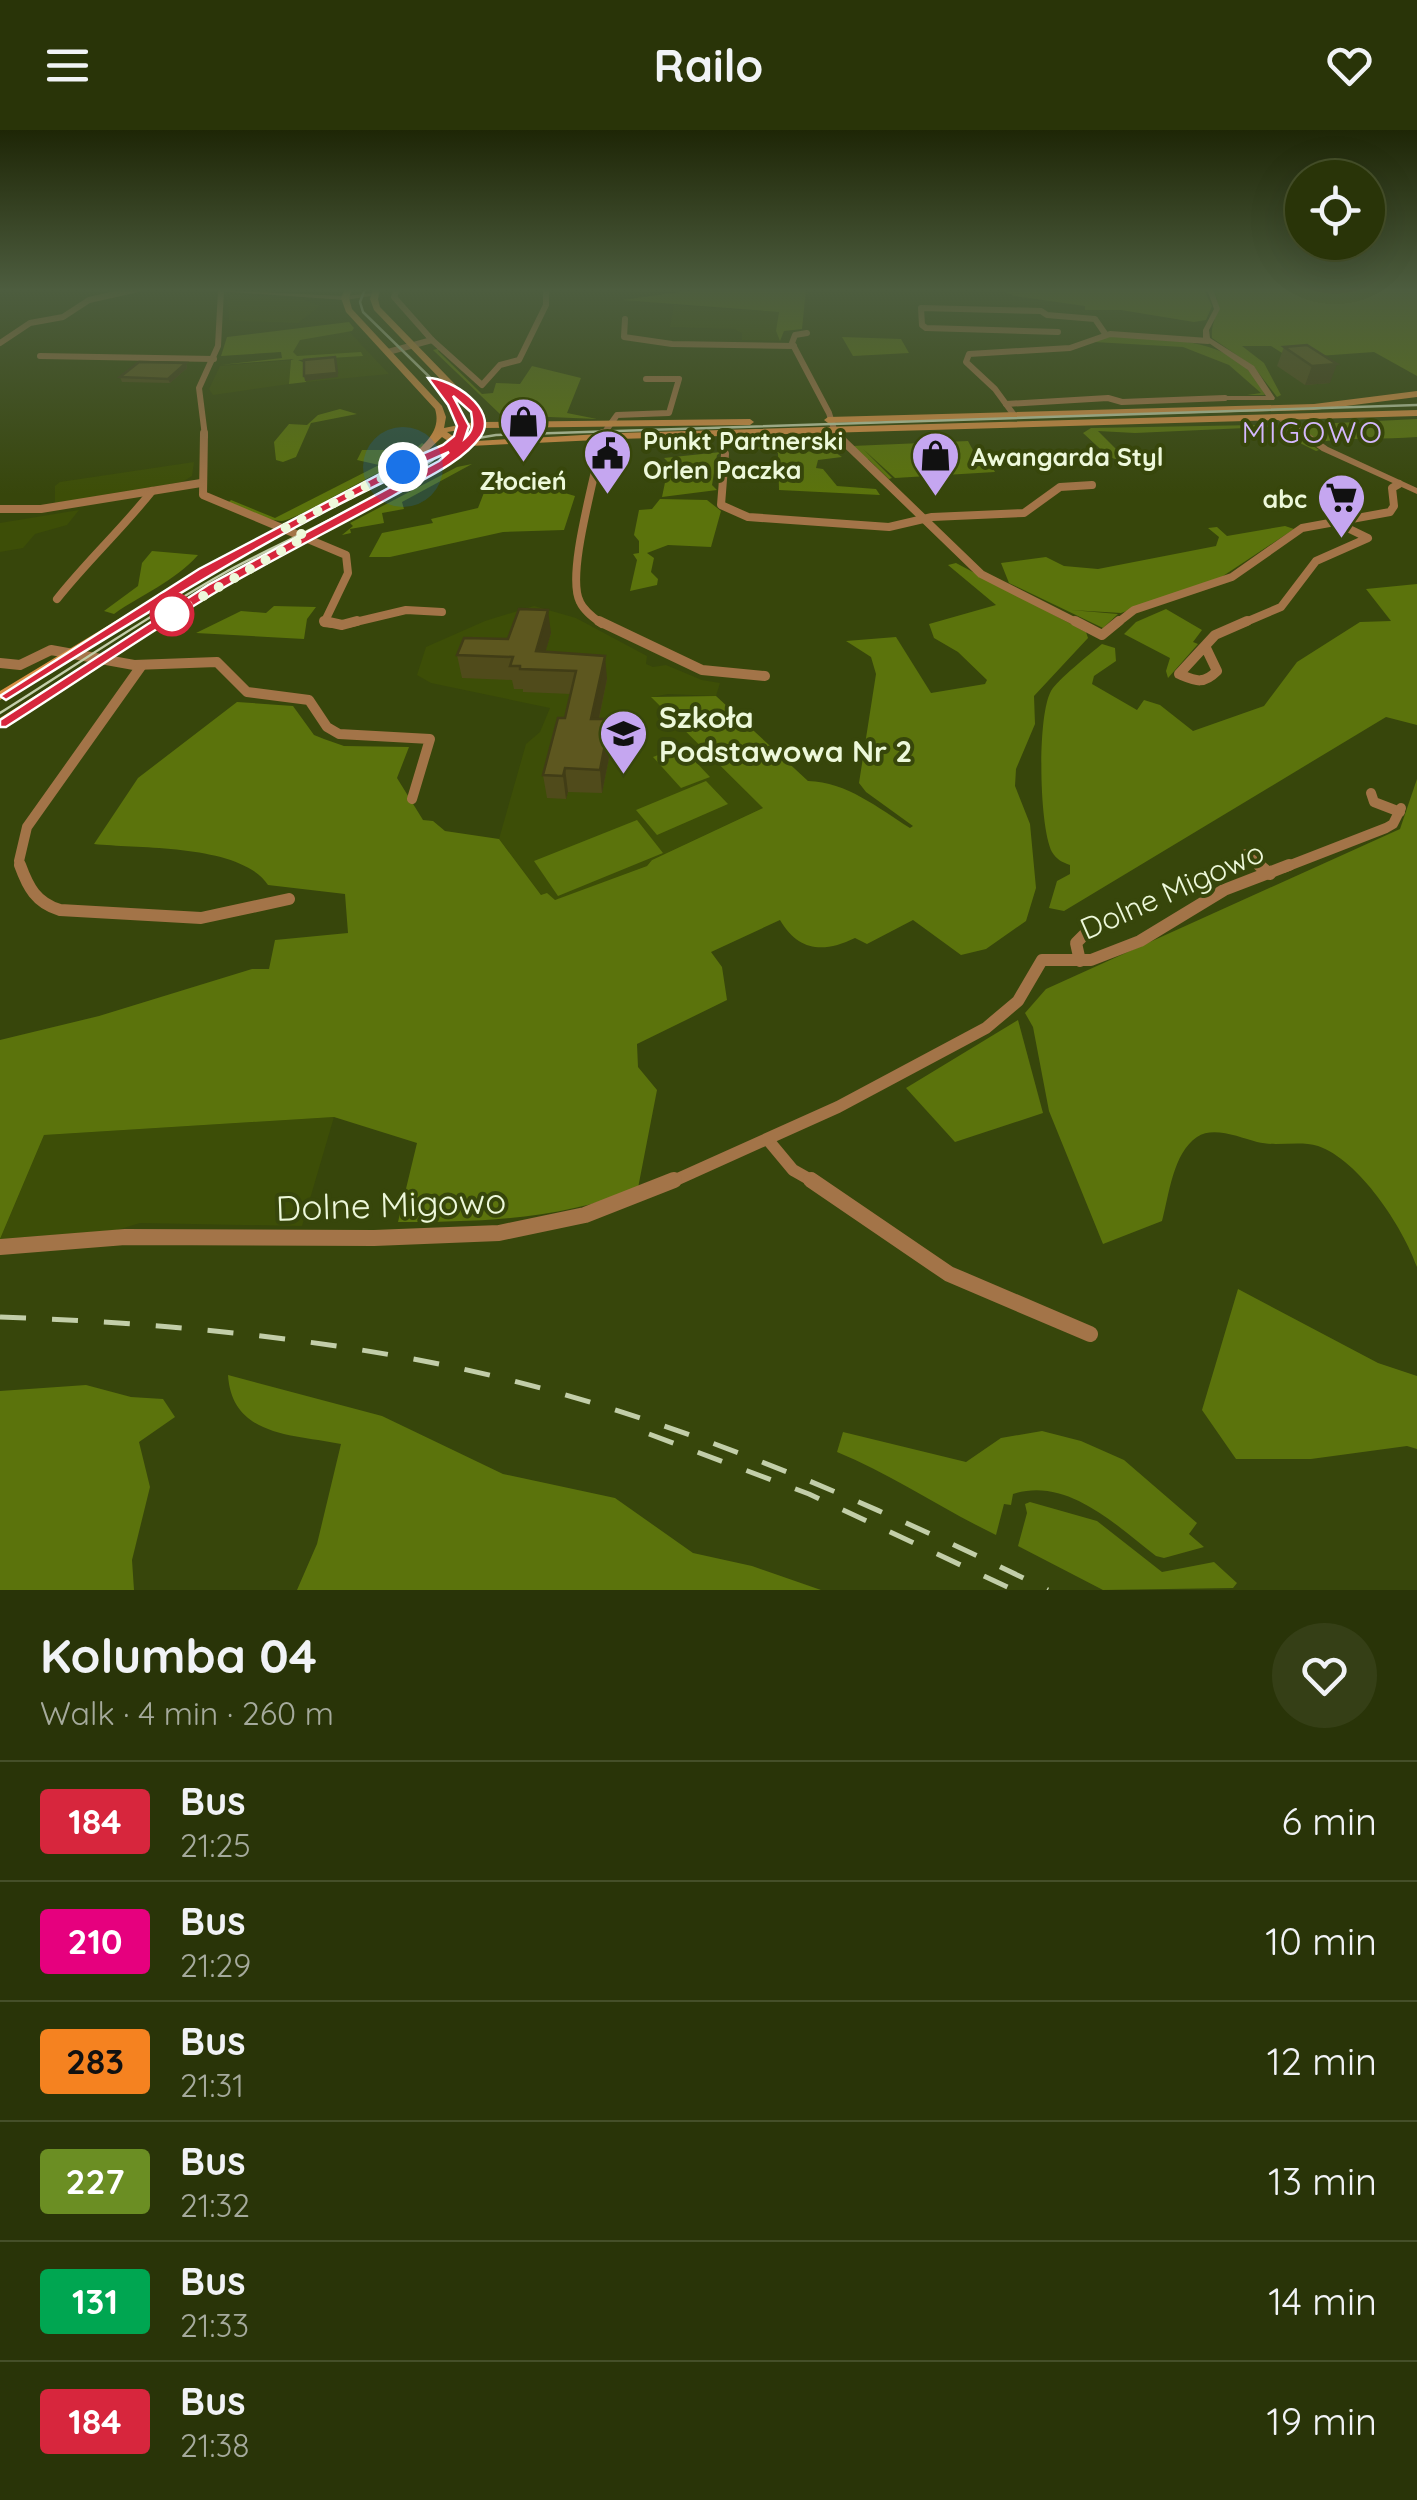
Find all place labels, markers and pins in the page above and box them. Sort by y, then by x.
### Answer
shop icon: Złocień [497,396,549,464]
place label: Punkt Partnerski Orlen Paczka [643,425,843,485]
public building icon: Punkt Partnerski Orlen Paczka [582,428,634,496]
shop icon: Awangarda Styl [910,430,962,498]
place label: Awangarda Styl [971,441,1163,472]
place label: Złocień [479,465,567,496]
supermarket icon: abc [1316,472,1368,540]
place label: abc [1263,483,1307,514]
unlabelled marker [151,593,193,635]
place label: Szkoła Podstawowa Nr 2 [659,698,912,770]
school or university icon: Szkoła Podstawowa Nr 2 [598,708,650,776]

